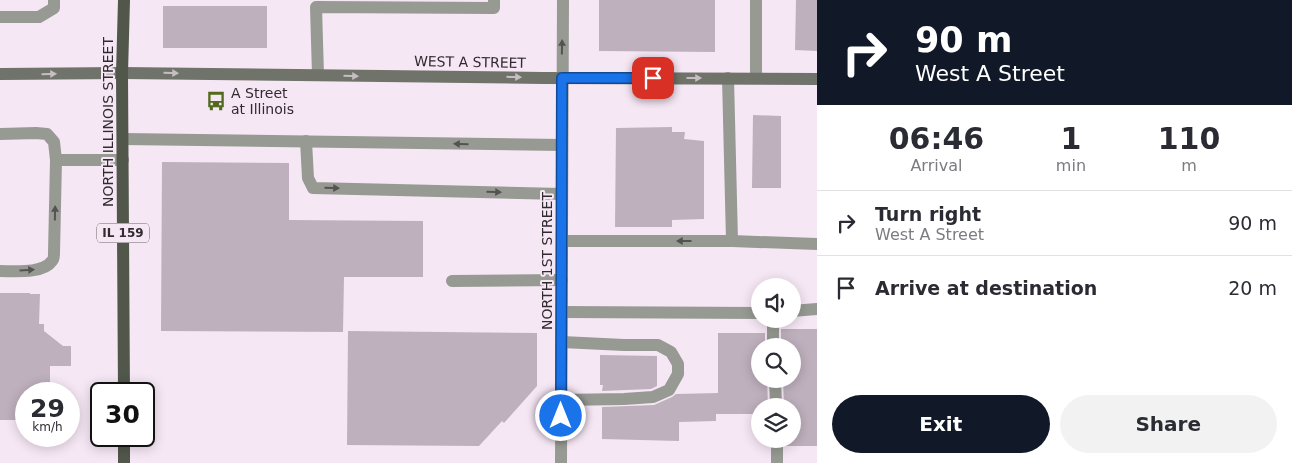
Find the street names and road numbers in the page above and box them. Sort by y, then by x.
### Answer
street label: NORTH ILLINOIS STREET [100,37,116,207]
street label: WEST A STREET [414,53,527,71]
street label: NORTH 1ST STREET [539,192,555,330]
road number: IL 159 [97,224,149,242]

